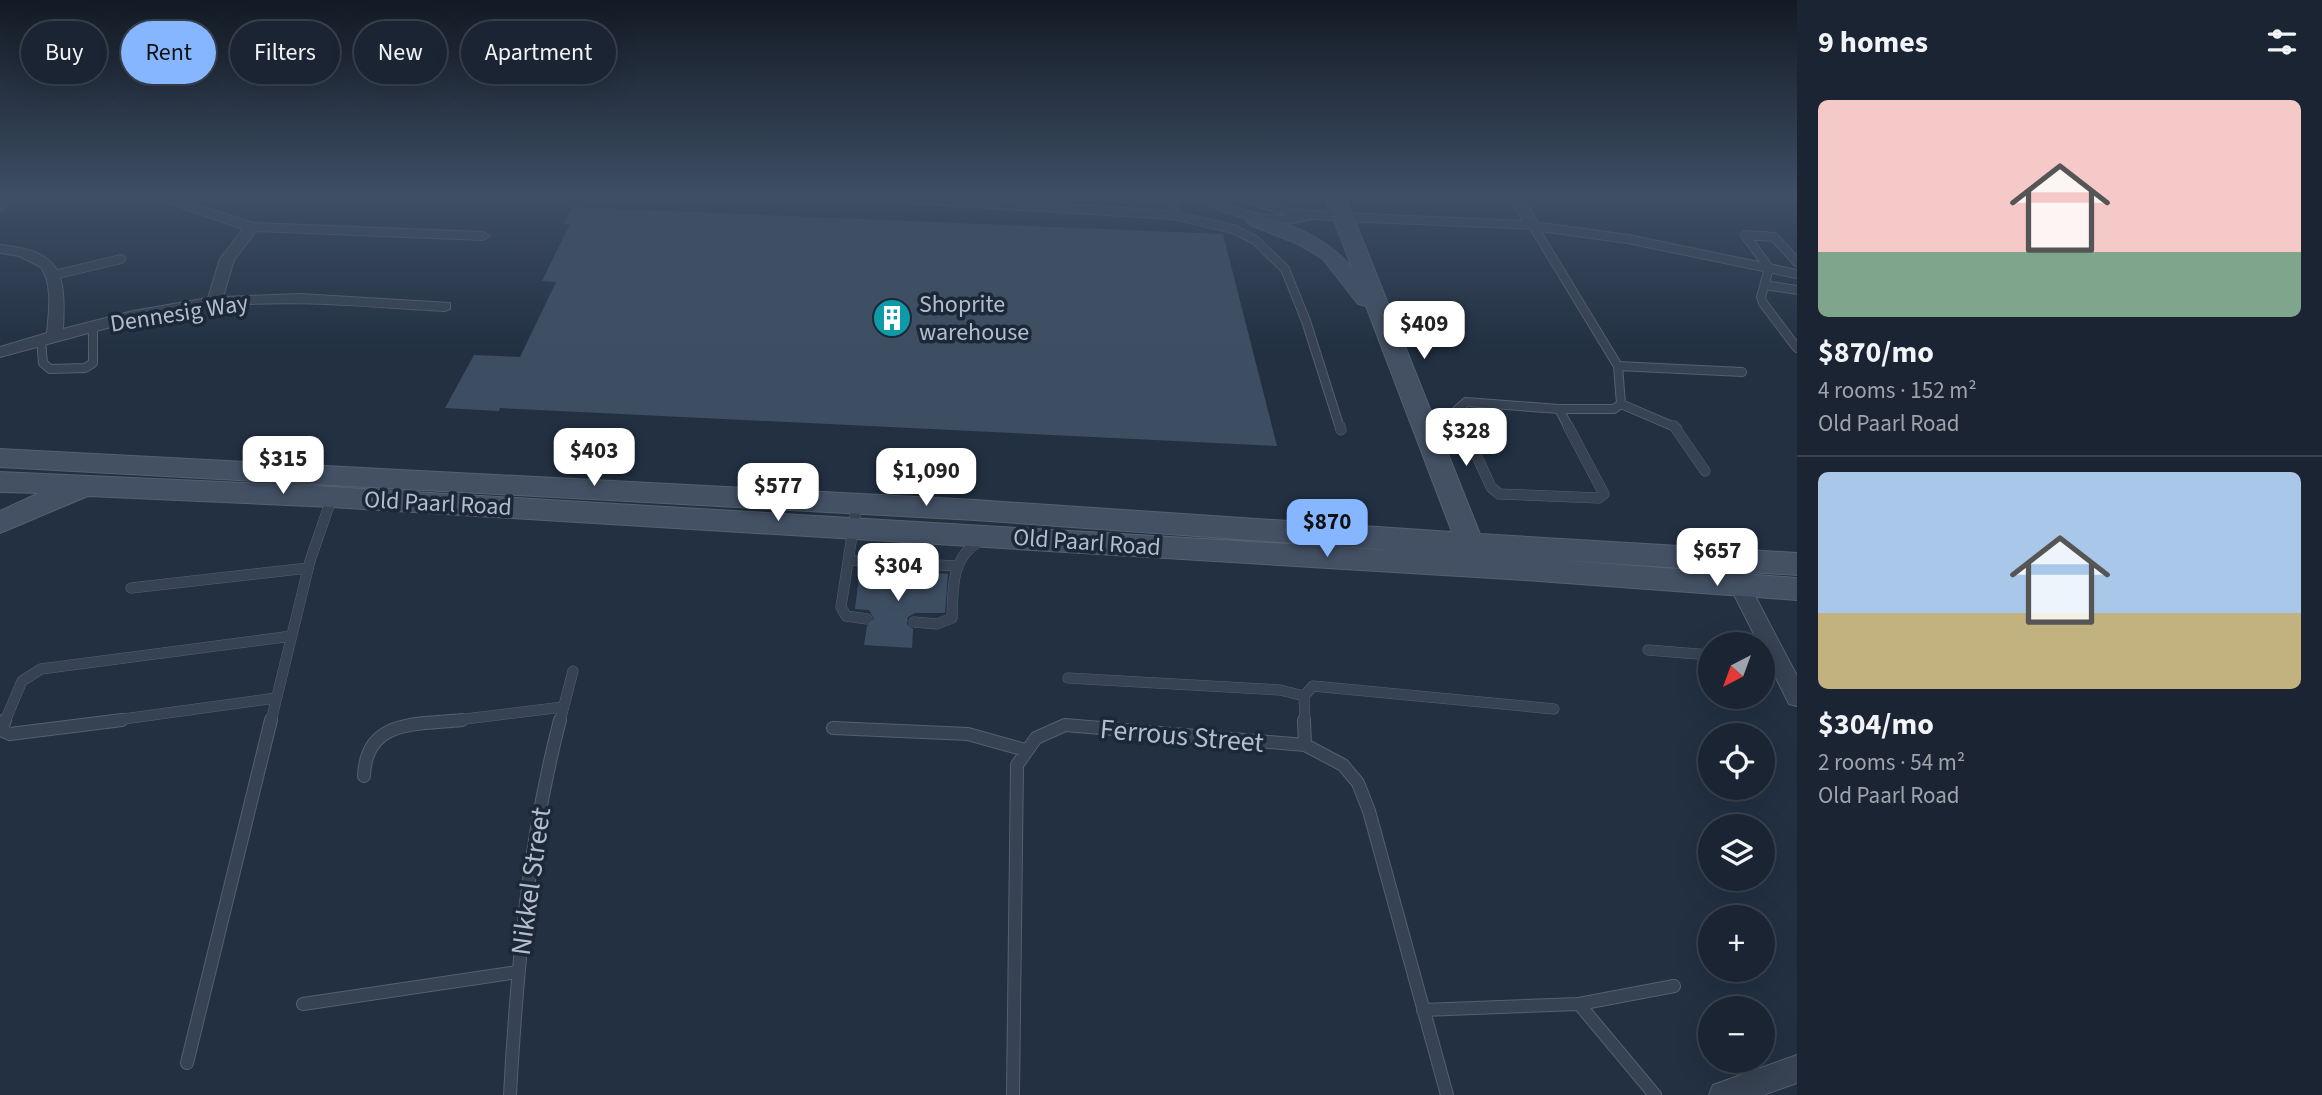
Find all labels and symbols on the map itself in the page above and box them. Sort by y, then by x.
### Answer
street label: Dennesig Way [107,285,251,342]
place label: Shoprite warehouse [919,287,1029,350]
building icon: Shoprite warehouse [871,297,913,339]
pin: $409 [1383,302,1465,361]
pin: $328 [1425,408,1507,468]
pin: $403 [553,428,635,488]
pin: $315 [242,436,324,496]
pin: $1,090 [869,448,983,508]
pin: $577 [737,463,819,523]
street label: Old Paarl Road [363,482,513,525]
pin: $870 [1286,500,1368,559]
street label: Old Paarl Road [1012,520,1162,565]
pin: $657 [1676,528,1758,588]
pin: $304 [857,544,939,603]
north arrow [1698,632,1774,709]
street label: Ferrous Street [1098,709,1266,763]
street label: Nikkel Street [501,804,561,958]

